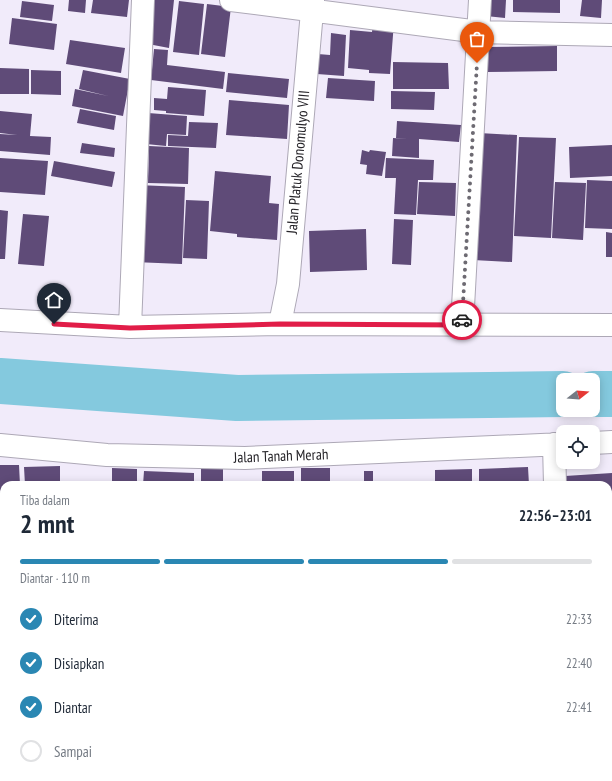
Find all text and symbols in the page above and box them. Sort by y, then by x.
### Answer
pin [460,22,494,63]
icon: bag [466,28,488,50]
street label: Jalan Platuk Donomulyo VIII [282,89,313,235]
pin [37,283,71,324]
icon: home [43,289,65,311]
courier [442,300,482,340]
icon: car [451,309,473,331]
north arrow [556,373,600,417]
map controls [556,373,600,469]
button: locate [556,425,600,469]
street label: Jalan Tanah Merah [232,444,329,467]
text: Tiba dalam [20,492,70,509]
text: 22:56–23:01 [519,506,592,525]
text: 2 mnt [20,507,74,540]
text: Diantar · 110 m [20,570,90,587]
icon: check [20,608,42,630]
text: Diterima [54,610,98,629]
text: 22:33 [566,611,592,628]
icon: check [20,652,42,674]
text: Disiapkan [54,654,104,673]
text: 22:40 [566,655,592,672]
icon: check [20,696,42,718]
text: Diantar [54,698,92,717]
text: 22:41 [566,699,592,716]
text: Sampai [54,742,92,761]

